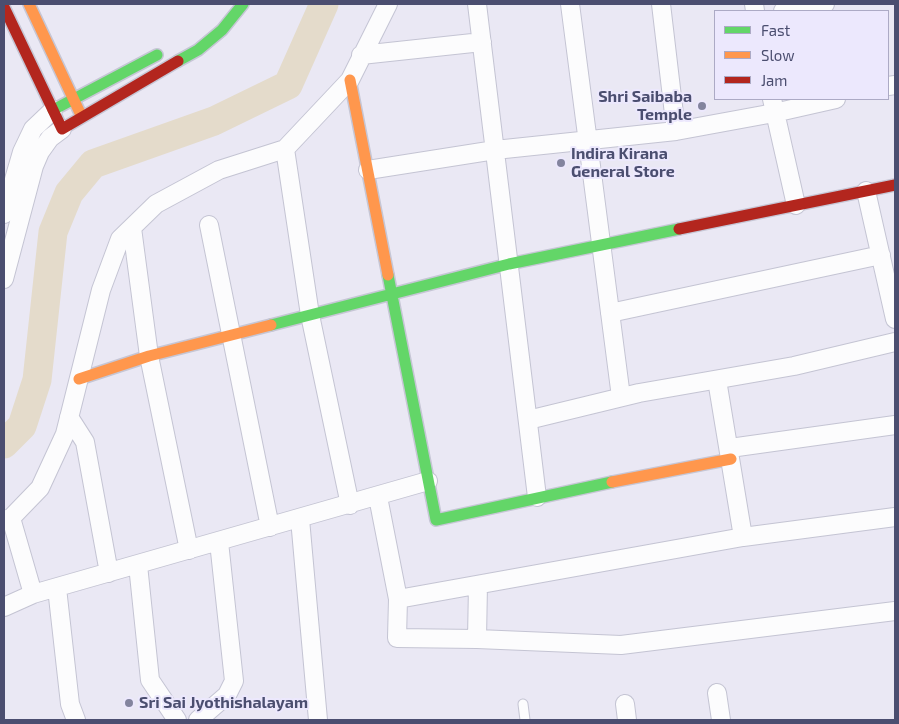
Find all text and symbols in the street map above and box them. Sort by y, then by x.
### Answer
legend [714,10,889,100]
text: Fast [761,21,790,39]
text: Slow [761,46,795,64]
text: Jam [761,71,787,89]
place label: Shri Saibaba Temple [598,87,692,125]
marker: Shri Saibaba Temple [696,100,708,112]
place label: Indira Kirana General Store [571,144,675,182]
marker: Indira Kirana General Store [555,157,567,169]
place label: Sri Sai Jyothishalayam [139,693,308,713]
marker: Sri Sai Jyothishalayam [123,697,135,709]

